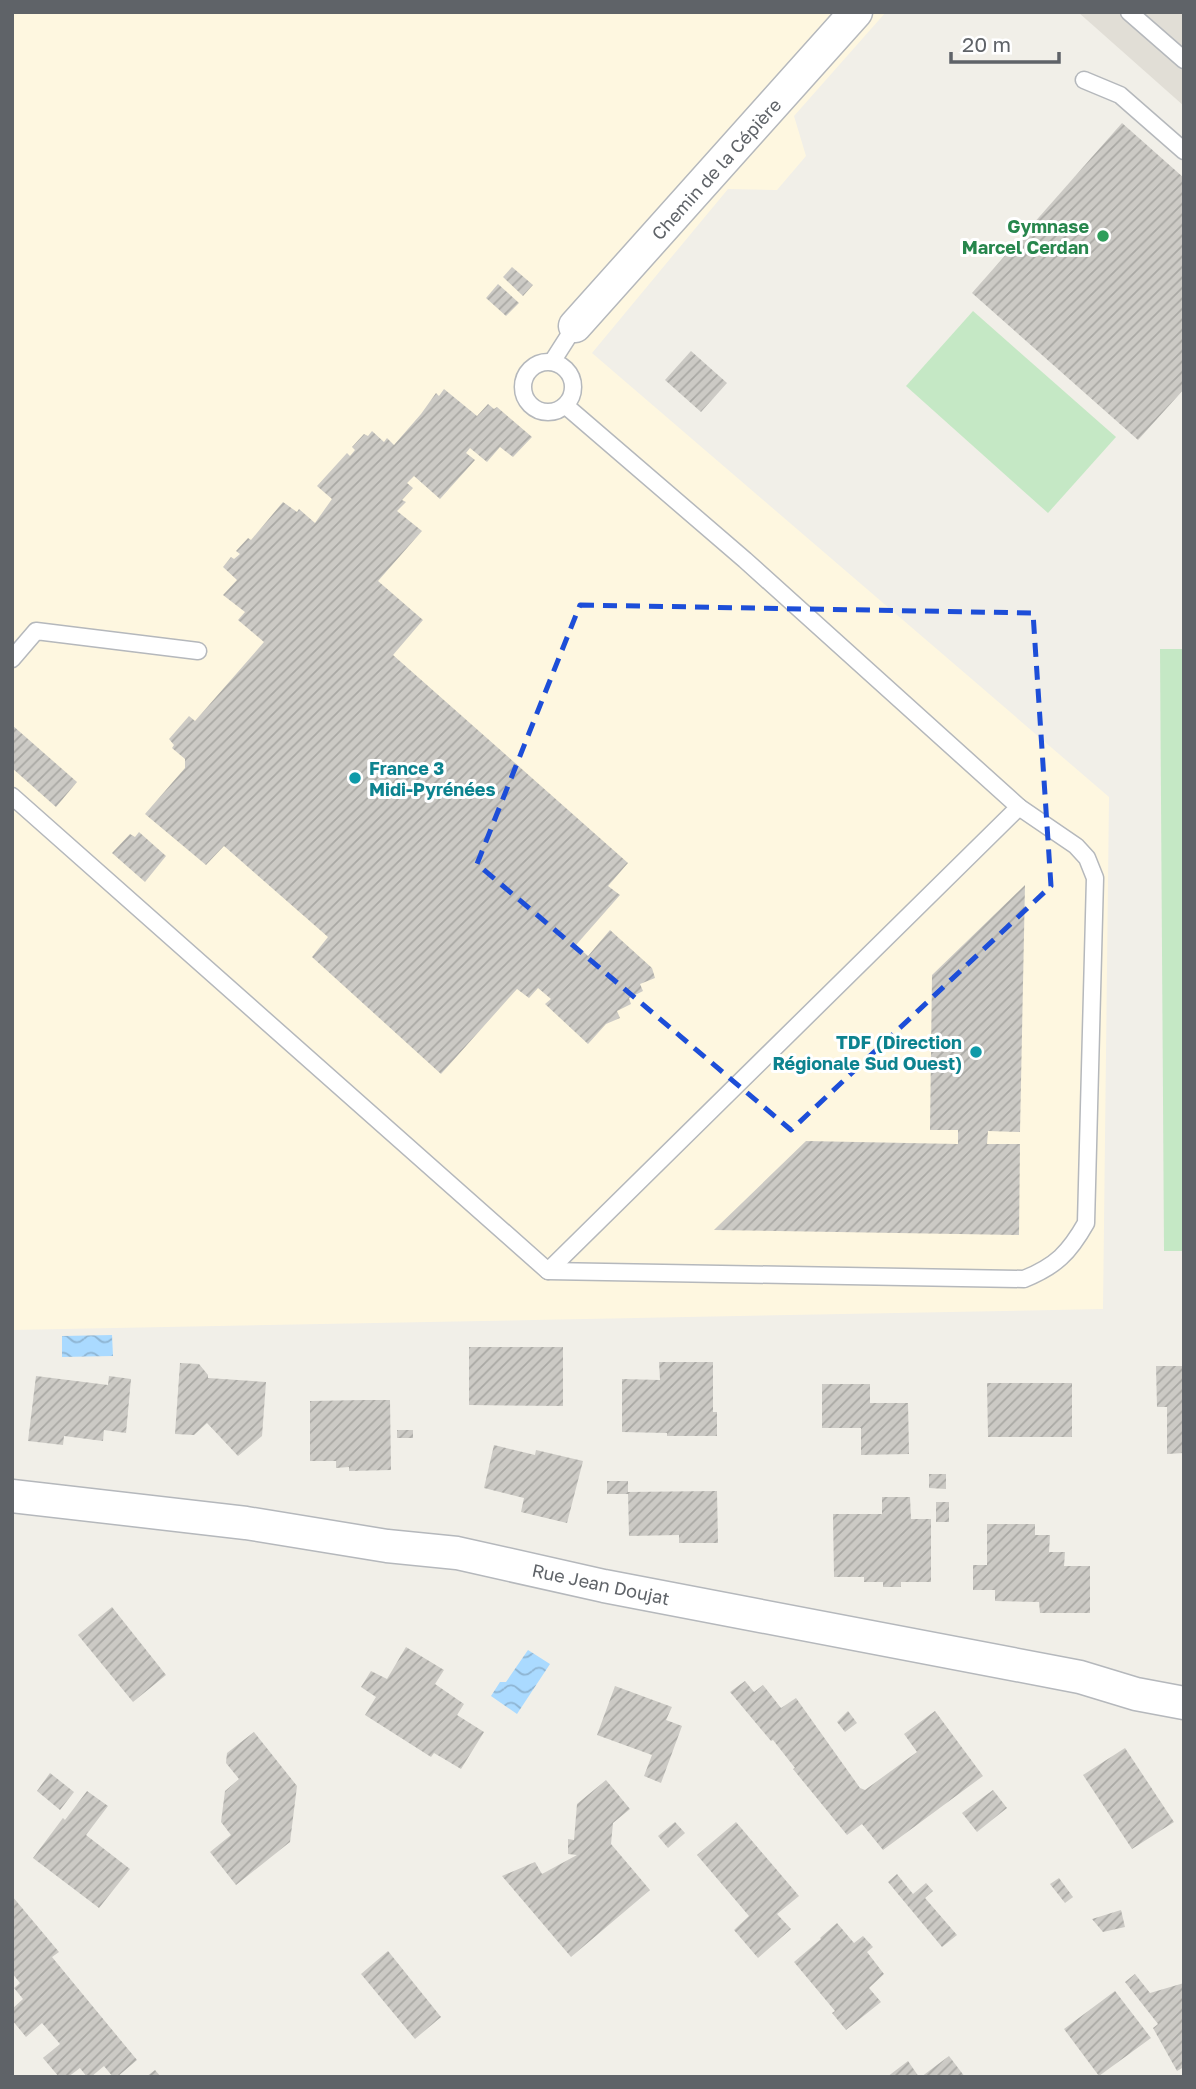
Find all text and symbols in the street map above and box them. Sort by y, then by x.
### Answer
scale bar [951,21,1060,65]
text: 20 m [962,31,1011,57]
street label: Chemin de la Cépière [647,94,785,244]
place label: Gymnase Marcel Cerdan [962,215,1089,258]
marker: Gymnase Marcel Cerdan [1095,228,1111,244]
place label: France 3 Midi-Pyrénées [369,757,496,800]
marker: France 3 Midi-Pyrénées [347,770,363,786]
place label: TDF (Direction Régionale Sud Ouest) [772,1031,962,1074]
marker: TDF (Direction Régionale Sud Ouest) [968,1044,984,1060]
street label: Rue Jean Doujat [530,1559,672,1609]

